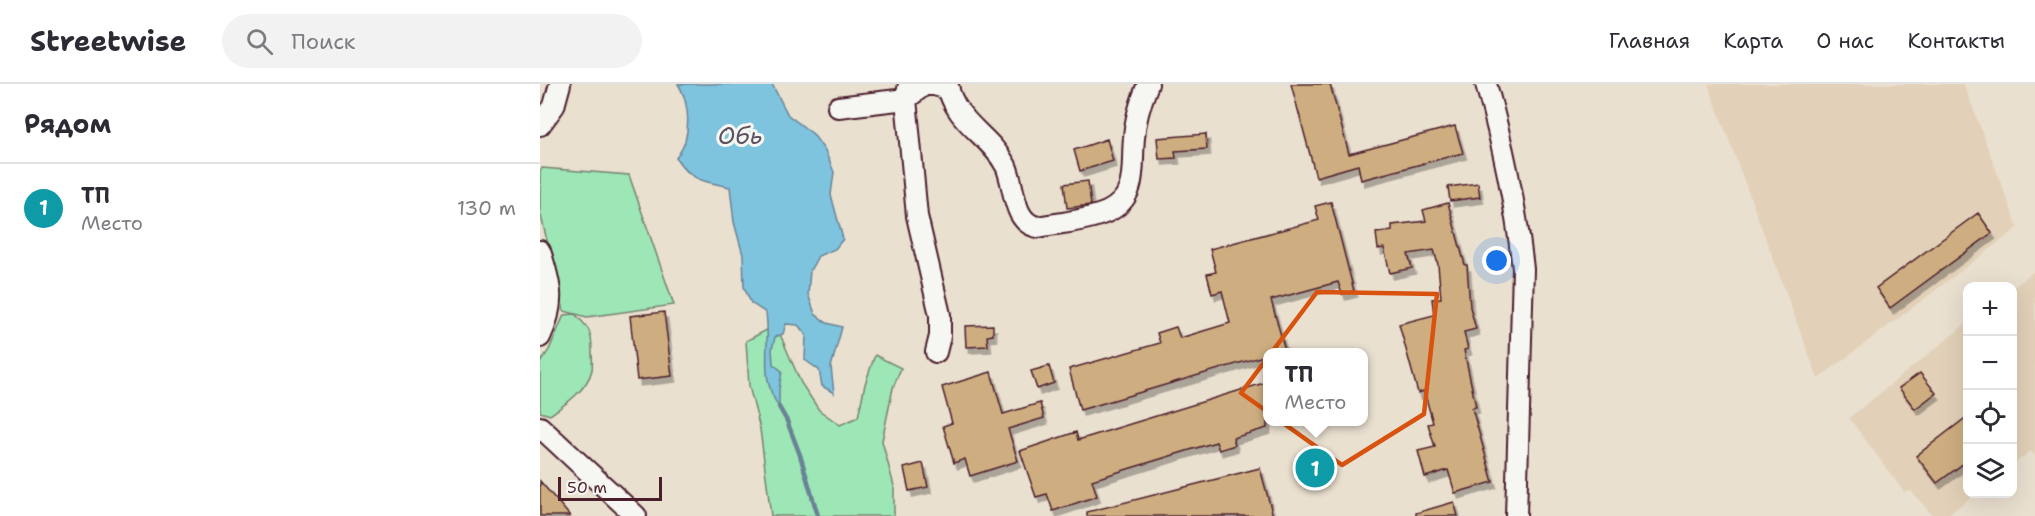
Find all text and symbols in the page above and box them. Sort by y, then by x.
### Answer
search box [222,14,642,68]
text: Streetwise [30,22,186,60]
icon: search [243,25,276,58]
text: Поиск [291,27,356,56]
text: Главная [1609,27,1690,55]
text: Карта [1723,27,1783,55]
text: О нас [1816,27,1874,55]
text: Контакты [1907,27,2005,55]
text: Рядом [24,106,111,141]
water label: Обь [718,120,762,152]
text: ТП [81,181,110,210]
text: 1 [39,195,48,221]
text: 130 m [457,195,516,221]
text: Место [81,210,143,236]
your location [1482,246,1511,275]
map controls [1963,282,2017,498]
button: + [1963,282,2017,336]
button: − [1963,336,2017,390]
popup [1263,348,1368,426]
text: ТП [1285,360,1313,389]
text: Место [1285,389,1346,415]
button: locate [1963,390,2017,444]
button: layers [1963,444,2017,498]
pin: 1 [1296,446,1334,490]
scale bar [558,474,662,502]
text: 50 m [567,477,607,498]

